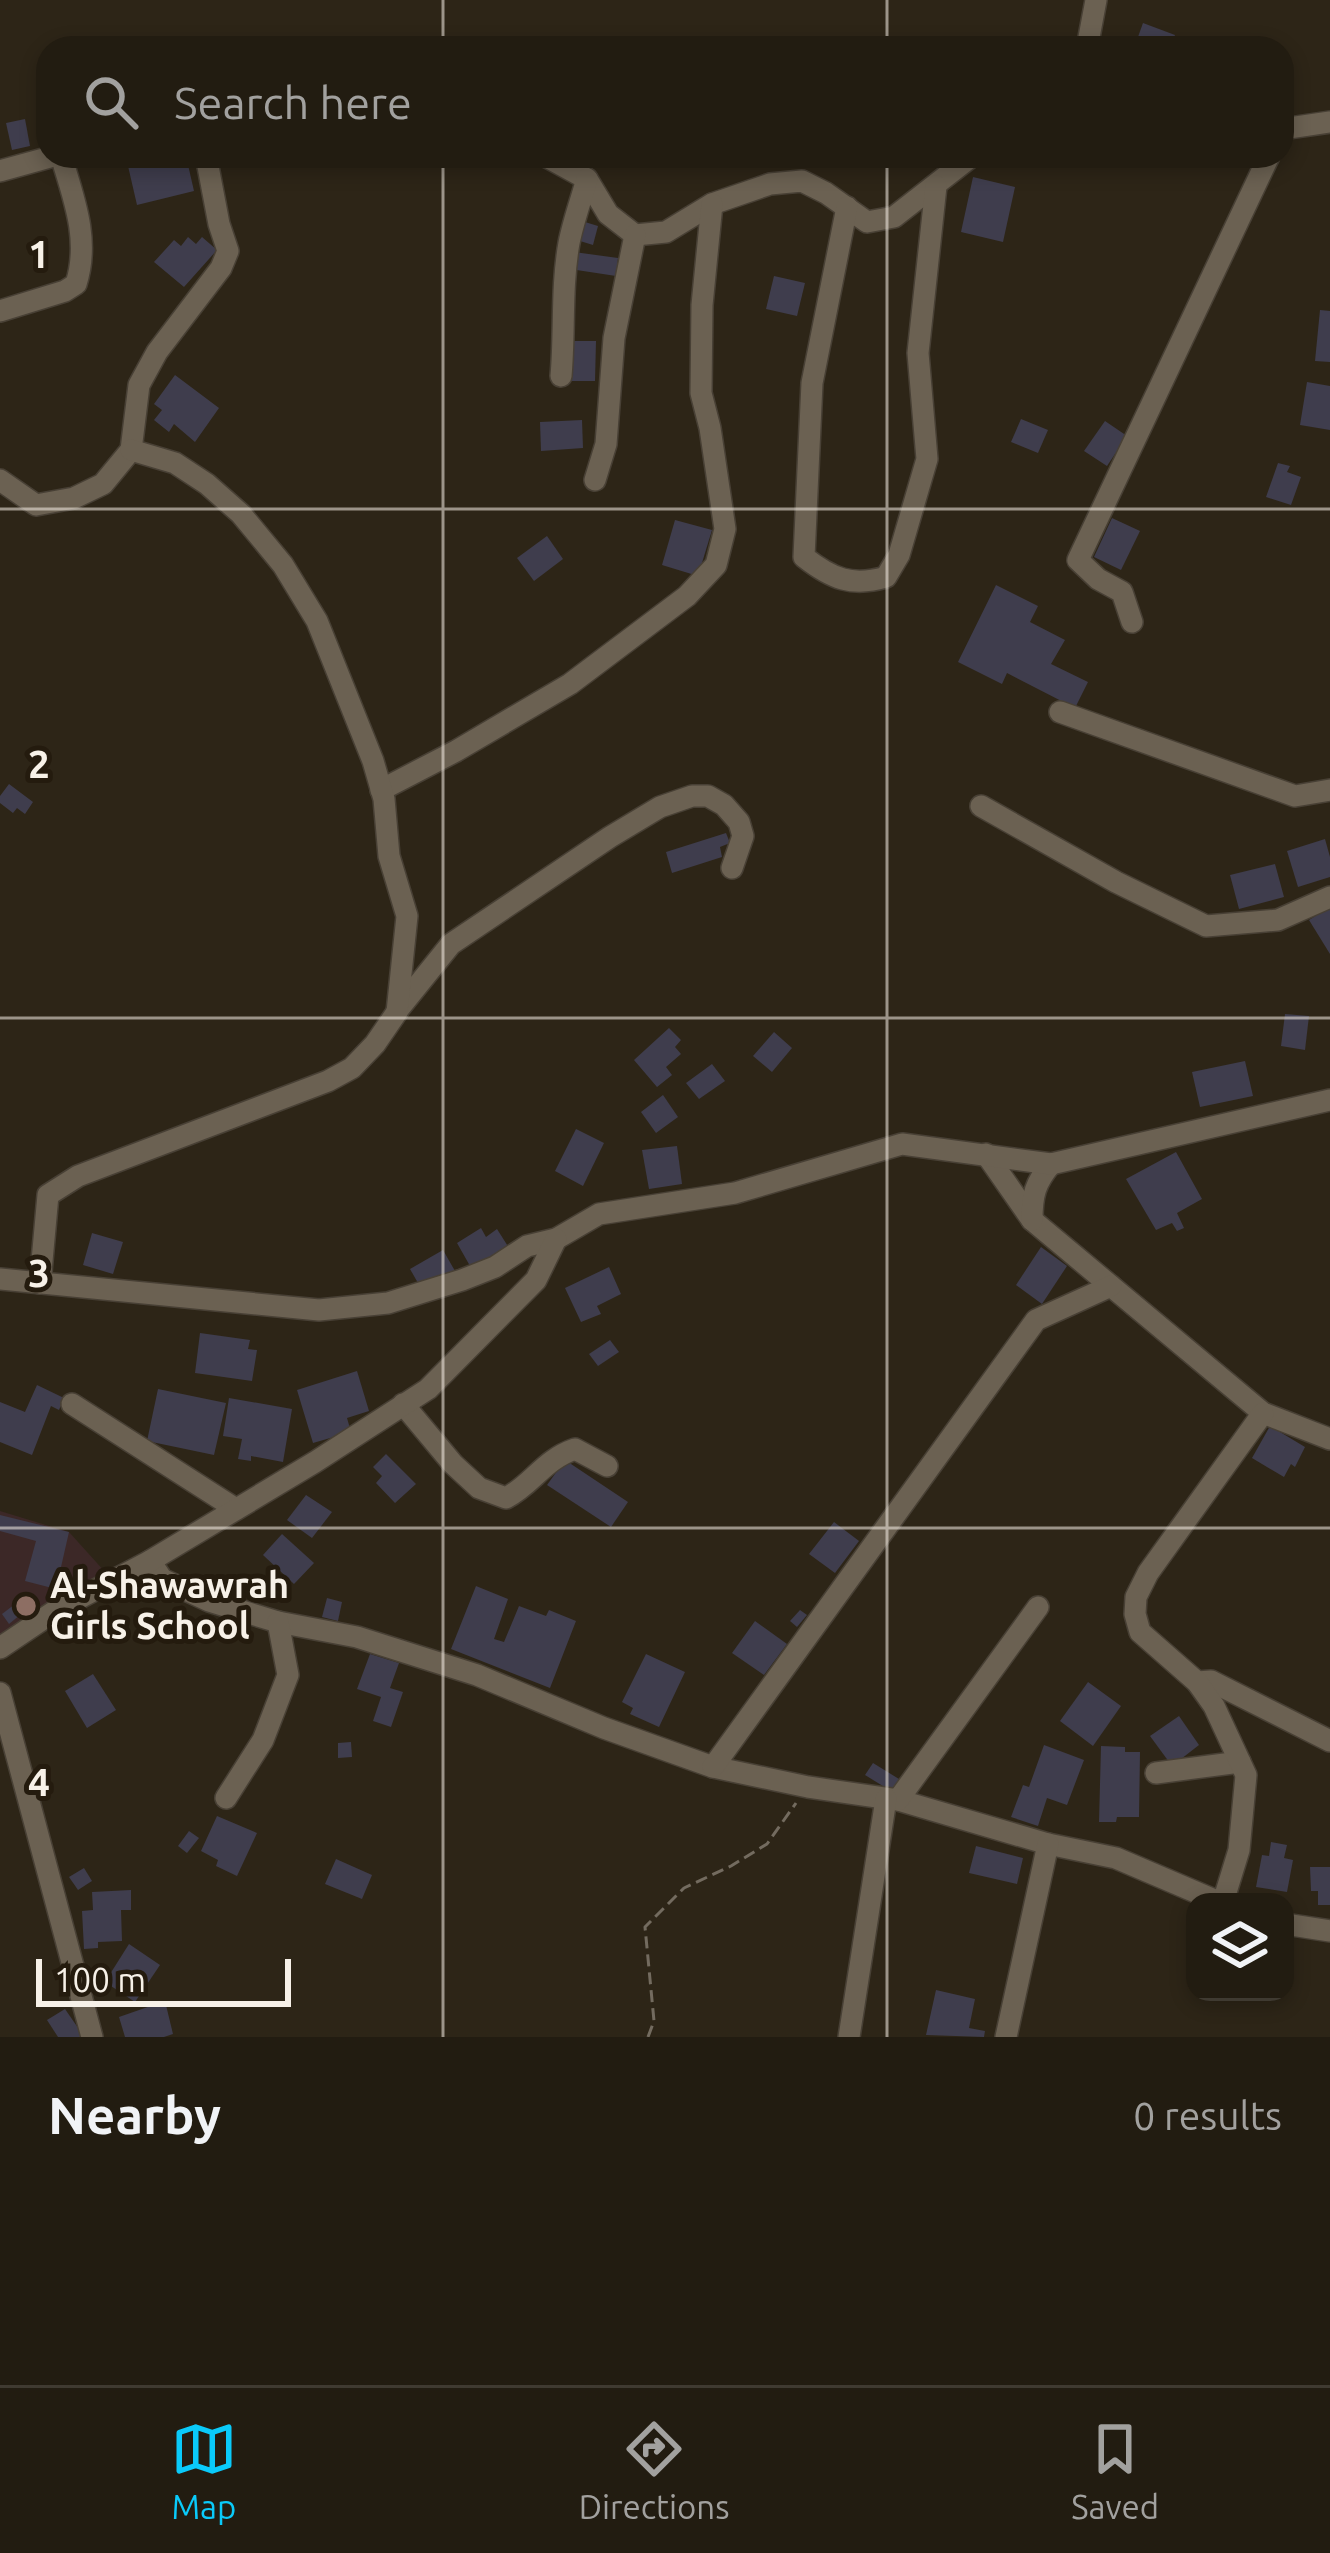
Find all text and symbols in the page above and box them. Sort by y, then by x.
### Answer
search box [36,36,1294,168]
icon: search [78,69,144,135]
text: Search here [174,77,412,128]
text: 1 [28,232,50,275]
text: 2 [28,742,50,785]
text: 3 [28,1251,50,1294]
place label: Al-Shawawrah Girls School [50,1564,289,1646]
marker: Al-Shawawrah Girls School [13,1593,39,1619]
text: 4 [28,1760,50,1803]
map controls [1186,1893,1294,2001]
button: layers [1186,1893,1294,2001]
scale bar [36,1953,291,2006]
text: 100 m [54,1961,146,1998]
text: Nearby [48,2086,221,2144]
text: 0 results [1133,2094,1282,2137]
tab: Map [171,2416,237,2525]
tab: Directions [579,2416,729,2525]
tab: Saved [1071,2416,1159,2525]

